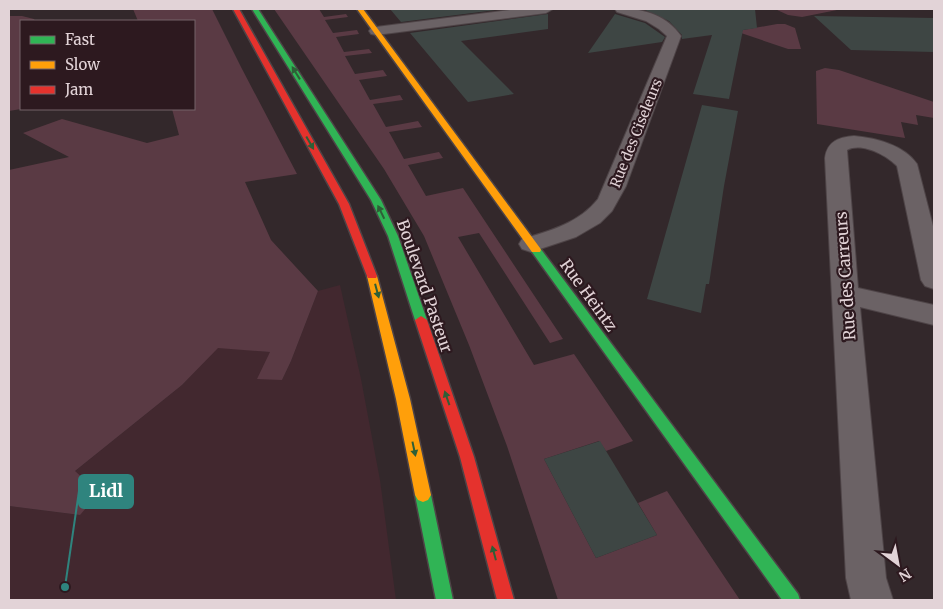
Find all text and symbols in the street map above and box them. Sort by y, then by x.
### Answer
legend [20,20,195,110]
text: Fast [65,30,95,49]
text: Slow [65,55,100,74]
one-way arrow [291,67,301,80]
street label: Rue des Ciseleurs [606,76,666,190]
text: Jam [64,80,93,99]
one-way arrow [306,137,315,150]
one-way arrow [377,205,385,219]
street label: Rue des Carreurs [831,211,859,341]
street label: Boulevard Pasteur [393,217,457,355]
street label: Rue Heintz [556,255,622,335]
one-way arrow [373,283,381,299]
one-way arrow [443,390,450,405]
one-way arrow [411,441,419,457]
callout: Lidl [79,475,133,508]
text: Lidl [89,479,123,502]
north arrow [873,539,923,589]
one-way arrow [490,545,498,560]
text: N [895,564,914,586]

